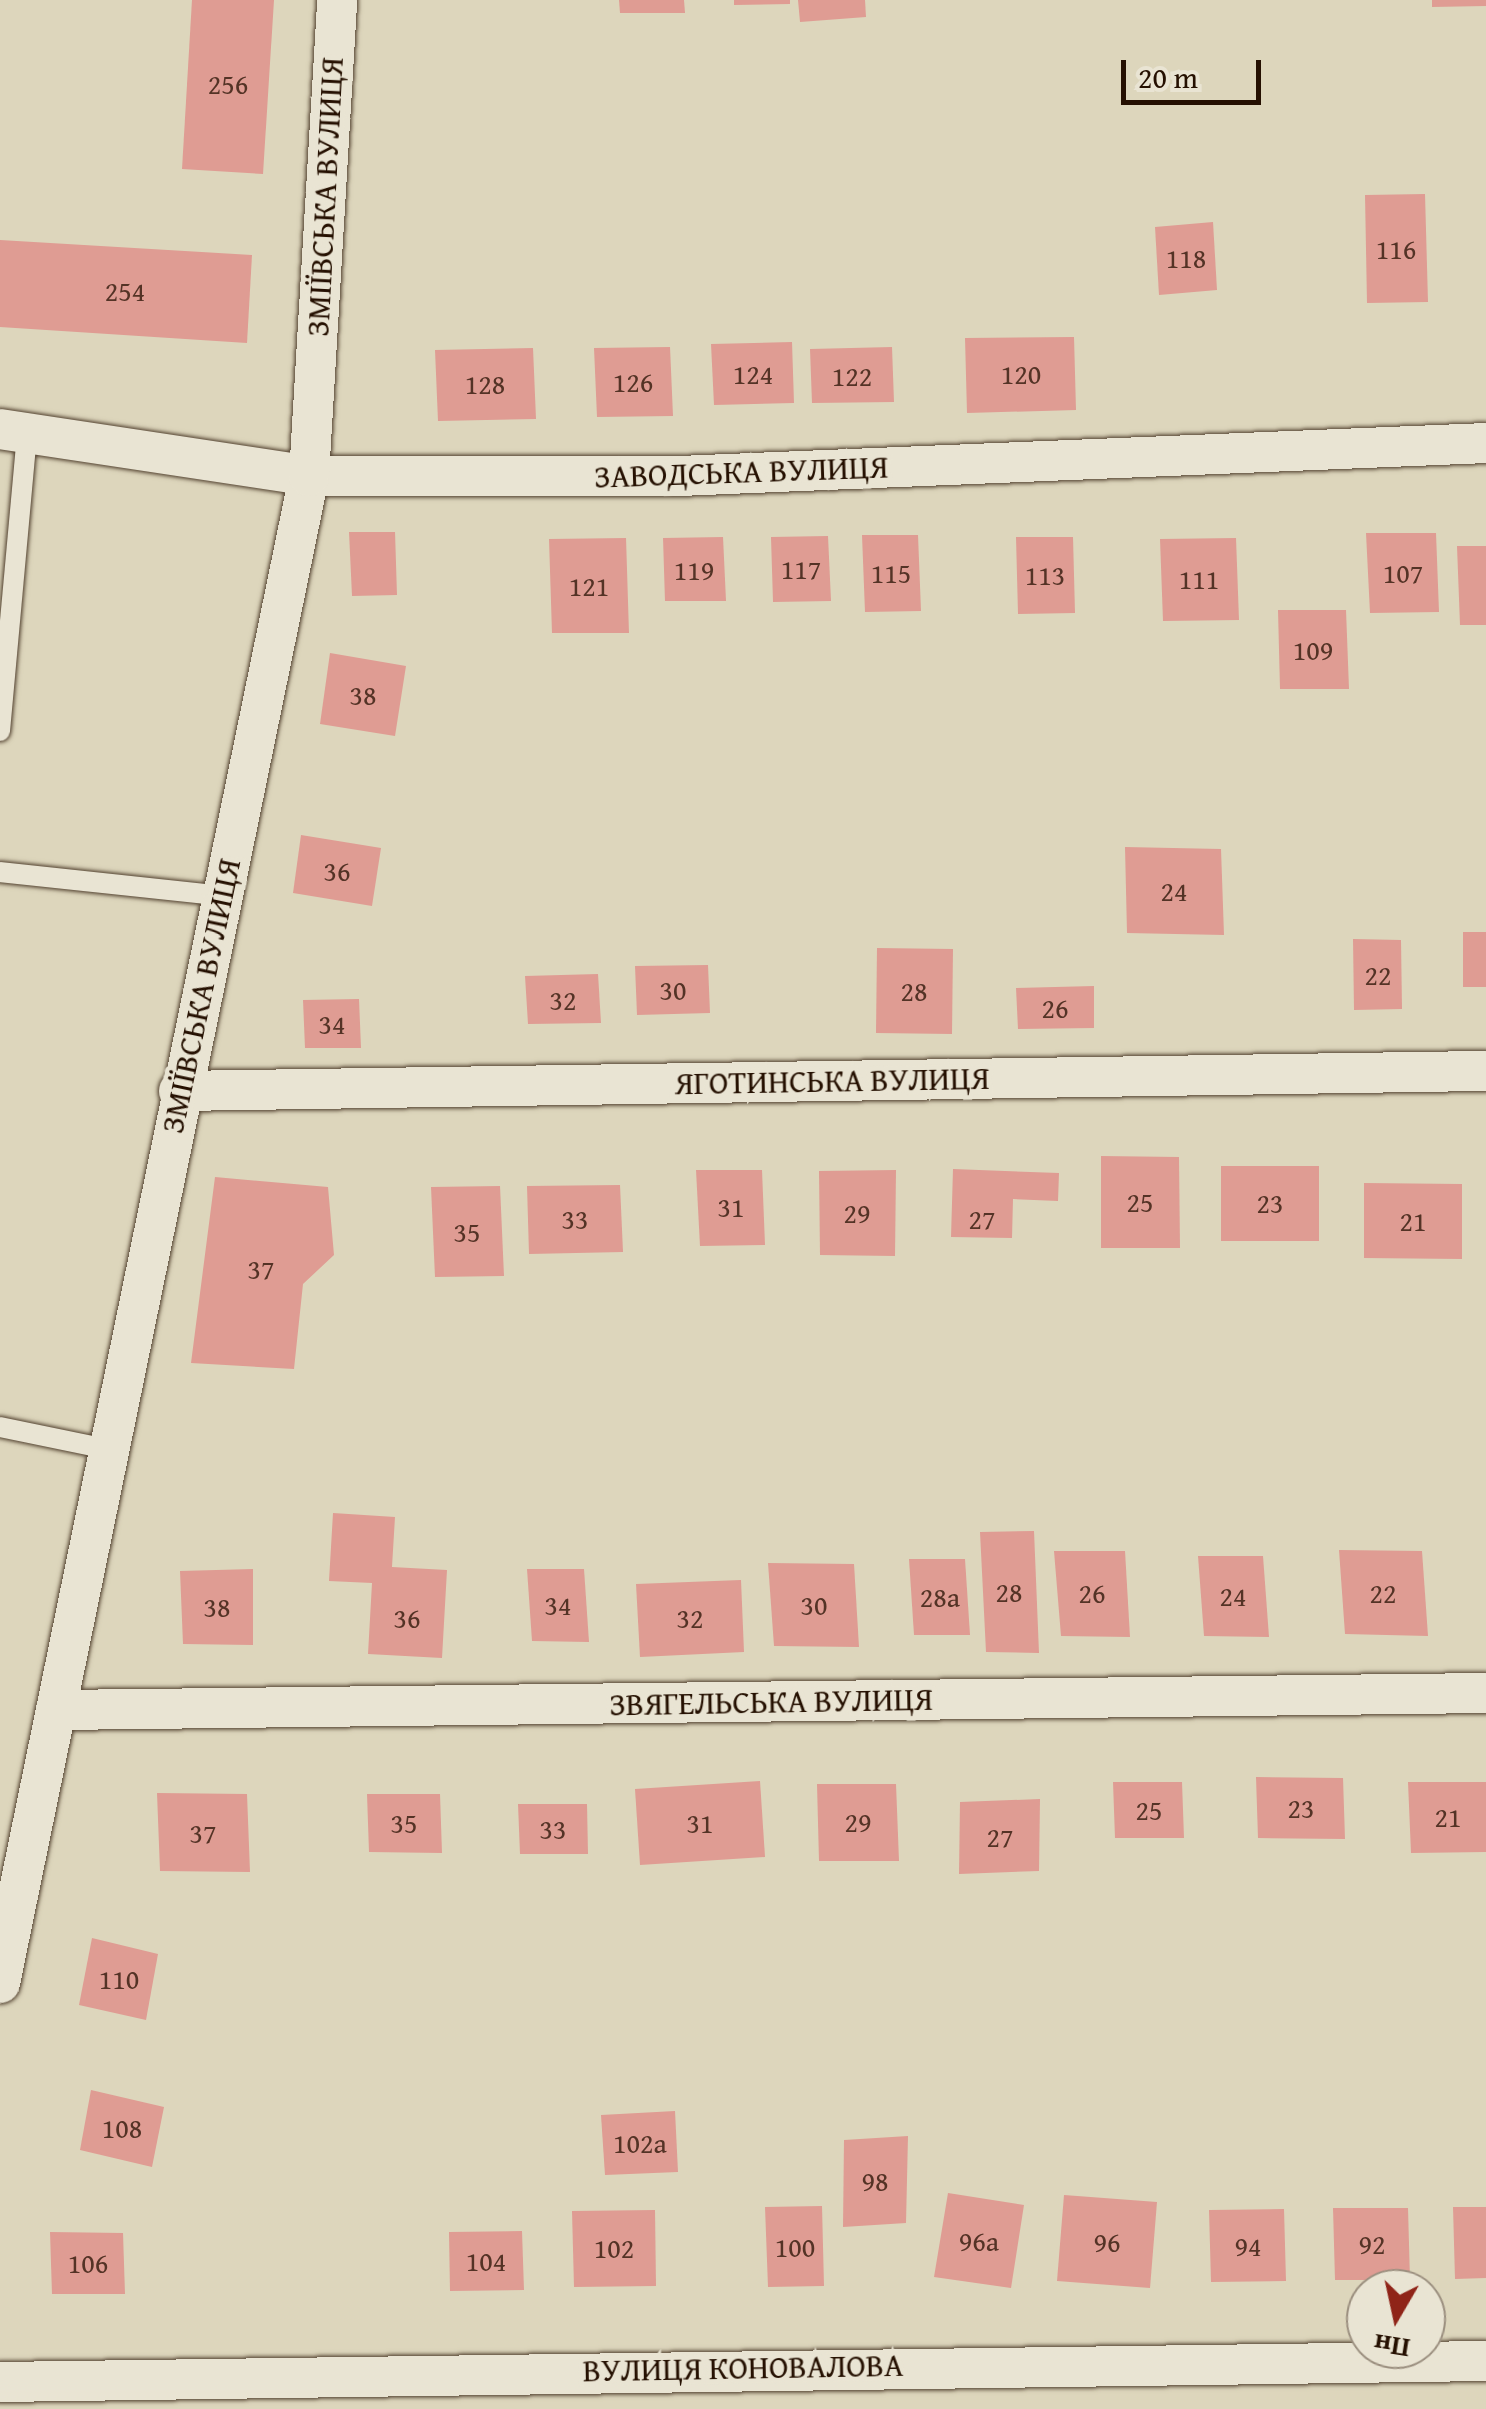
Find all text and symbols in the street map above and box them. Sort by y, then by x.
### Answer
scale bar [1126,40,1266,102]
text: 20 m [1138,55,1198,99]
street label: ЗМІЇВСЬКА ВУЛИЦЯ [299,56,351,338]
house number: 256 [208,67,248,101]
house number: 116 [1376,232,1416,266]
house number: 118 [1166,241,1206,275]
house number: 254 [105,274,145,308]
house number: 124 [733,357,773,391]
house number: 120 [1001,357,1041,391]
house number: 122 [832,359,872,393]
house number: 126 [613,365,653,399]
house number: 128 [465,367,505,401]
street label: ЗАВОДСЬКА ВУЛИЦЯ [593,448,889,496]
house number: 117 [781,552,821,586]
house number: 119 [674,553,714,587]
house number: 115 [871,556,911,590]
house number: 107 [1383,556,1423,590]
house number: 113 [1025,558,1065,592]
house number: 111 [1179,562,1219,596]
house number: 121 [569,569,609,603]
house number: 109 [1293,633,1333,667]
house number: 38 [350,678,376,712]
house number: 36 [324,854,350,888]
street label: ЗМІЇВСЬКА ВУЛИЦЯ [153,855,249,1137]
house number: 24 [1161,874,1187,908]
house number: 22 [1365,958,1391,992]
house number: 30 [660,973,686,1007]
house number: 28 [901,974,927,1008]
house number: 32 [550,983,576,1017]
house number: 26 [1042,991,1068,1025]
house number: 34 [319,1007,345,1041]
street label: ЯГОТИНСЬКА ВУЛИЦЯ [674,1059,990,1103]
house number: 25 [1127,1185,1153,1219]
house number: 23 [1257,1186,1283,1220]
house number: 31 [718,1190,744,1224]
house number: 29 [844,1196,870,1230]
house number: 33 [562,1202,588,1236]
house number: 27 [969,1202,995,1236]
house number: 21 [1400,1204,1426,1238]
house number: 35 [454,1215,480,1249]
house number: 37 [248,1252,274,1286]
house number: 28 [996,1575,1022,1609]
house number: 26 [1079,1576,1105,1610]
house number: 22 [1370,1576,1396,1610]
house number: 24 [1220,1579,1246,1613]
house number: 28а [920,1580,960,1614]
house number: 34 [545,1588,571,1622]
house number: 30 [801,1588,827,1622]
house number: 38 [204,1590,230,1624]
house number: 36 [394,1601,420,1635]
house number: 32 [677,1601,703,1635]
street label: ЗВЯГЕЛЬСЬКА ВУЛИЦЯ [609,1680,933,1724]
house number: 23 [1288,1791,1314,1825]
house number: 25 [1136,1793,1162,1827]
house number: 21 [1435,1800,1461,1834]
house number: 29 [845,1805,871,1839]
house number: 35 [391,1806,417,1840]
house number: 31 [687,1806,713,1840]
house number: 33 [540,1812,566,1846]
house number: 37 [190,1816,216,1850]
house number: 27 [987,1820,1013,1854]
house number: 110 [99,1962,139,1996]
house number: 108 [102,2111,142,2145]
house number: 102а [613,2126,667,2160]
house number: 98 [862,2164,888,2198]
house number: 96а [959,2224,999,2258]
house number: 96 [1094,2225,1120,2259]
house number: 92 [1359,2227,1385,2261]
house number: 94 [1235,2229,1261,2263]
house number: 100 [775,2230,815,2264]
house number: 102 [594,2231,634,2265]
house number: 104 [466,2244,506,2278]
house number: 106 [68,2246,108,2280]
north arrow [1346,2269,1446,2369]
text: Пн [1371,2324,1413,2370]
street label: ВУЛИЦЯ КОНОВАЛОВА [582,2346,904,2390]

